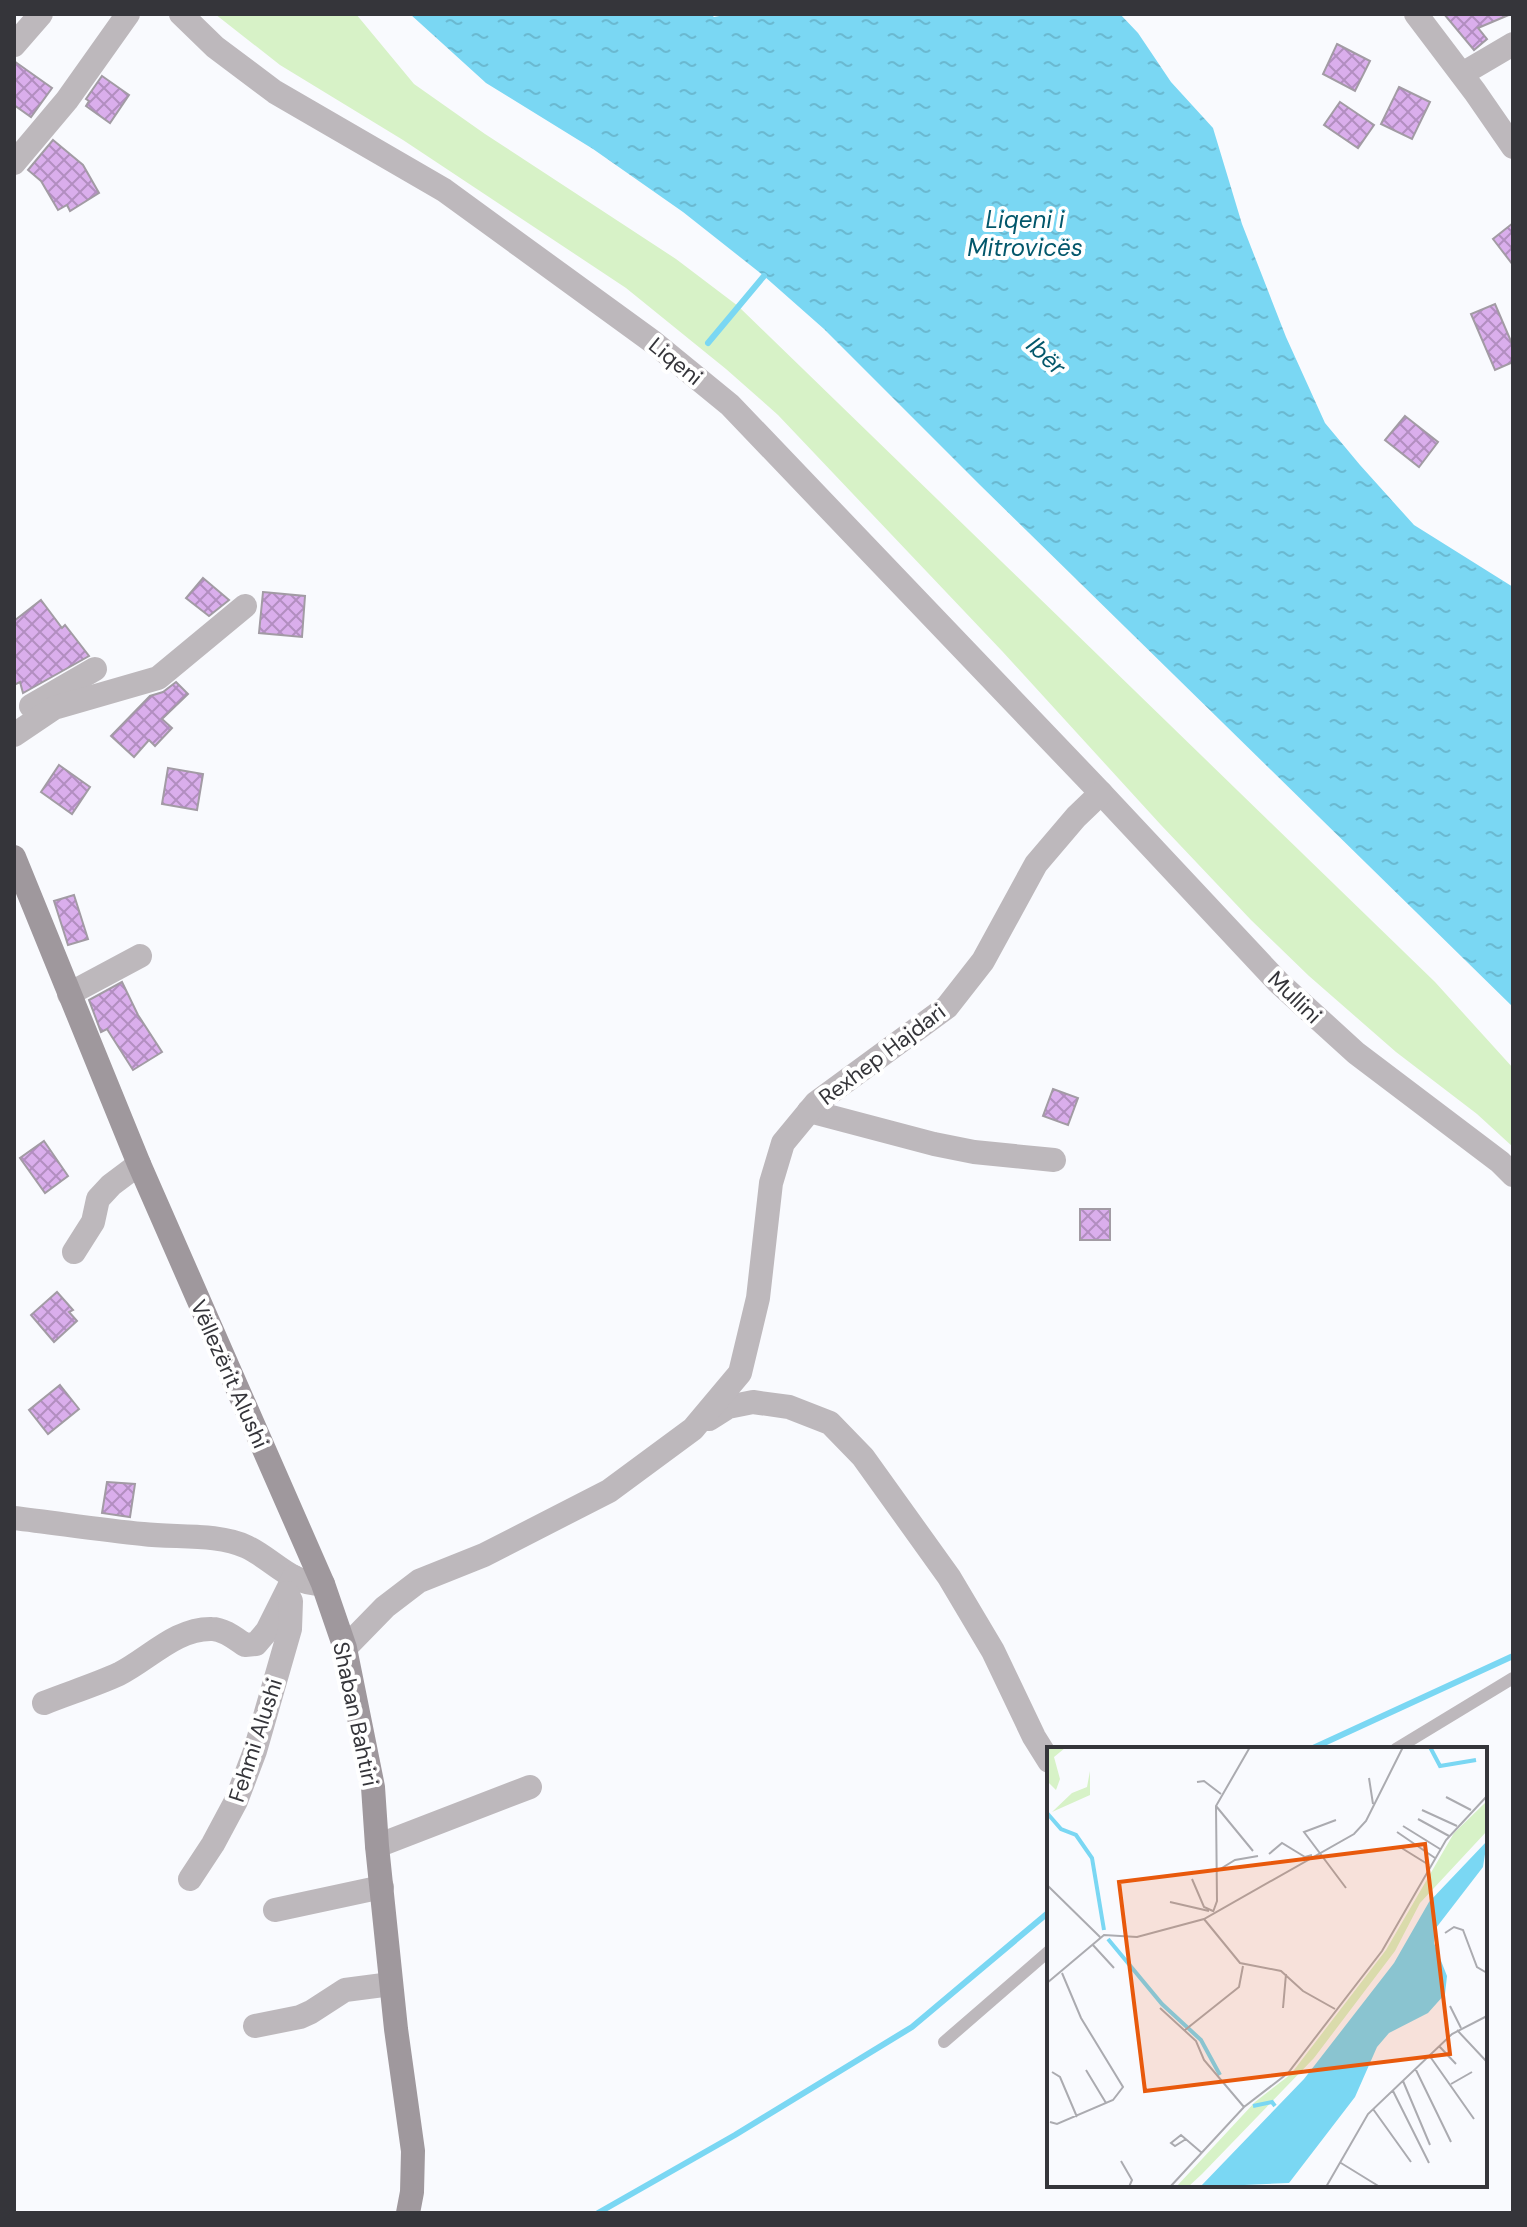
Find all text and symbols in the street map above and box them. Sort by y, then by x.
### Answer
water label: Liqeni i Mitrovicës [967,204,1083,263]
water label: Ibër [1020,330,1073,382]
street label: Liqeni [643,331,709,392]
street label: Mullini [1262,965,1328,1030]
street label: Rexhep Hajdari [813,997,952,1112]
street label: Vëllezërit Alushi [184,1295,275,1453]
street label: Shaban Bahtiri [326,1639,385,1789]
street label: Fehmi Alushi [222,1675,289,1806]
inset map [1047,1747,1487,2187]

